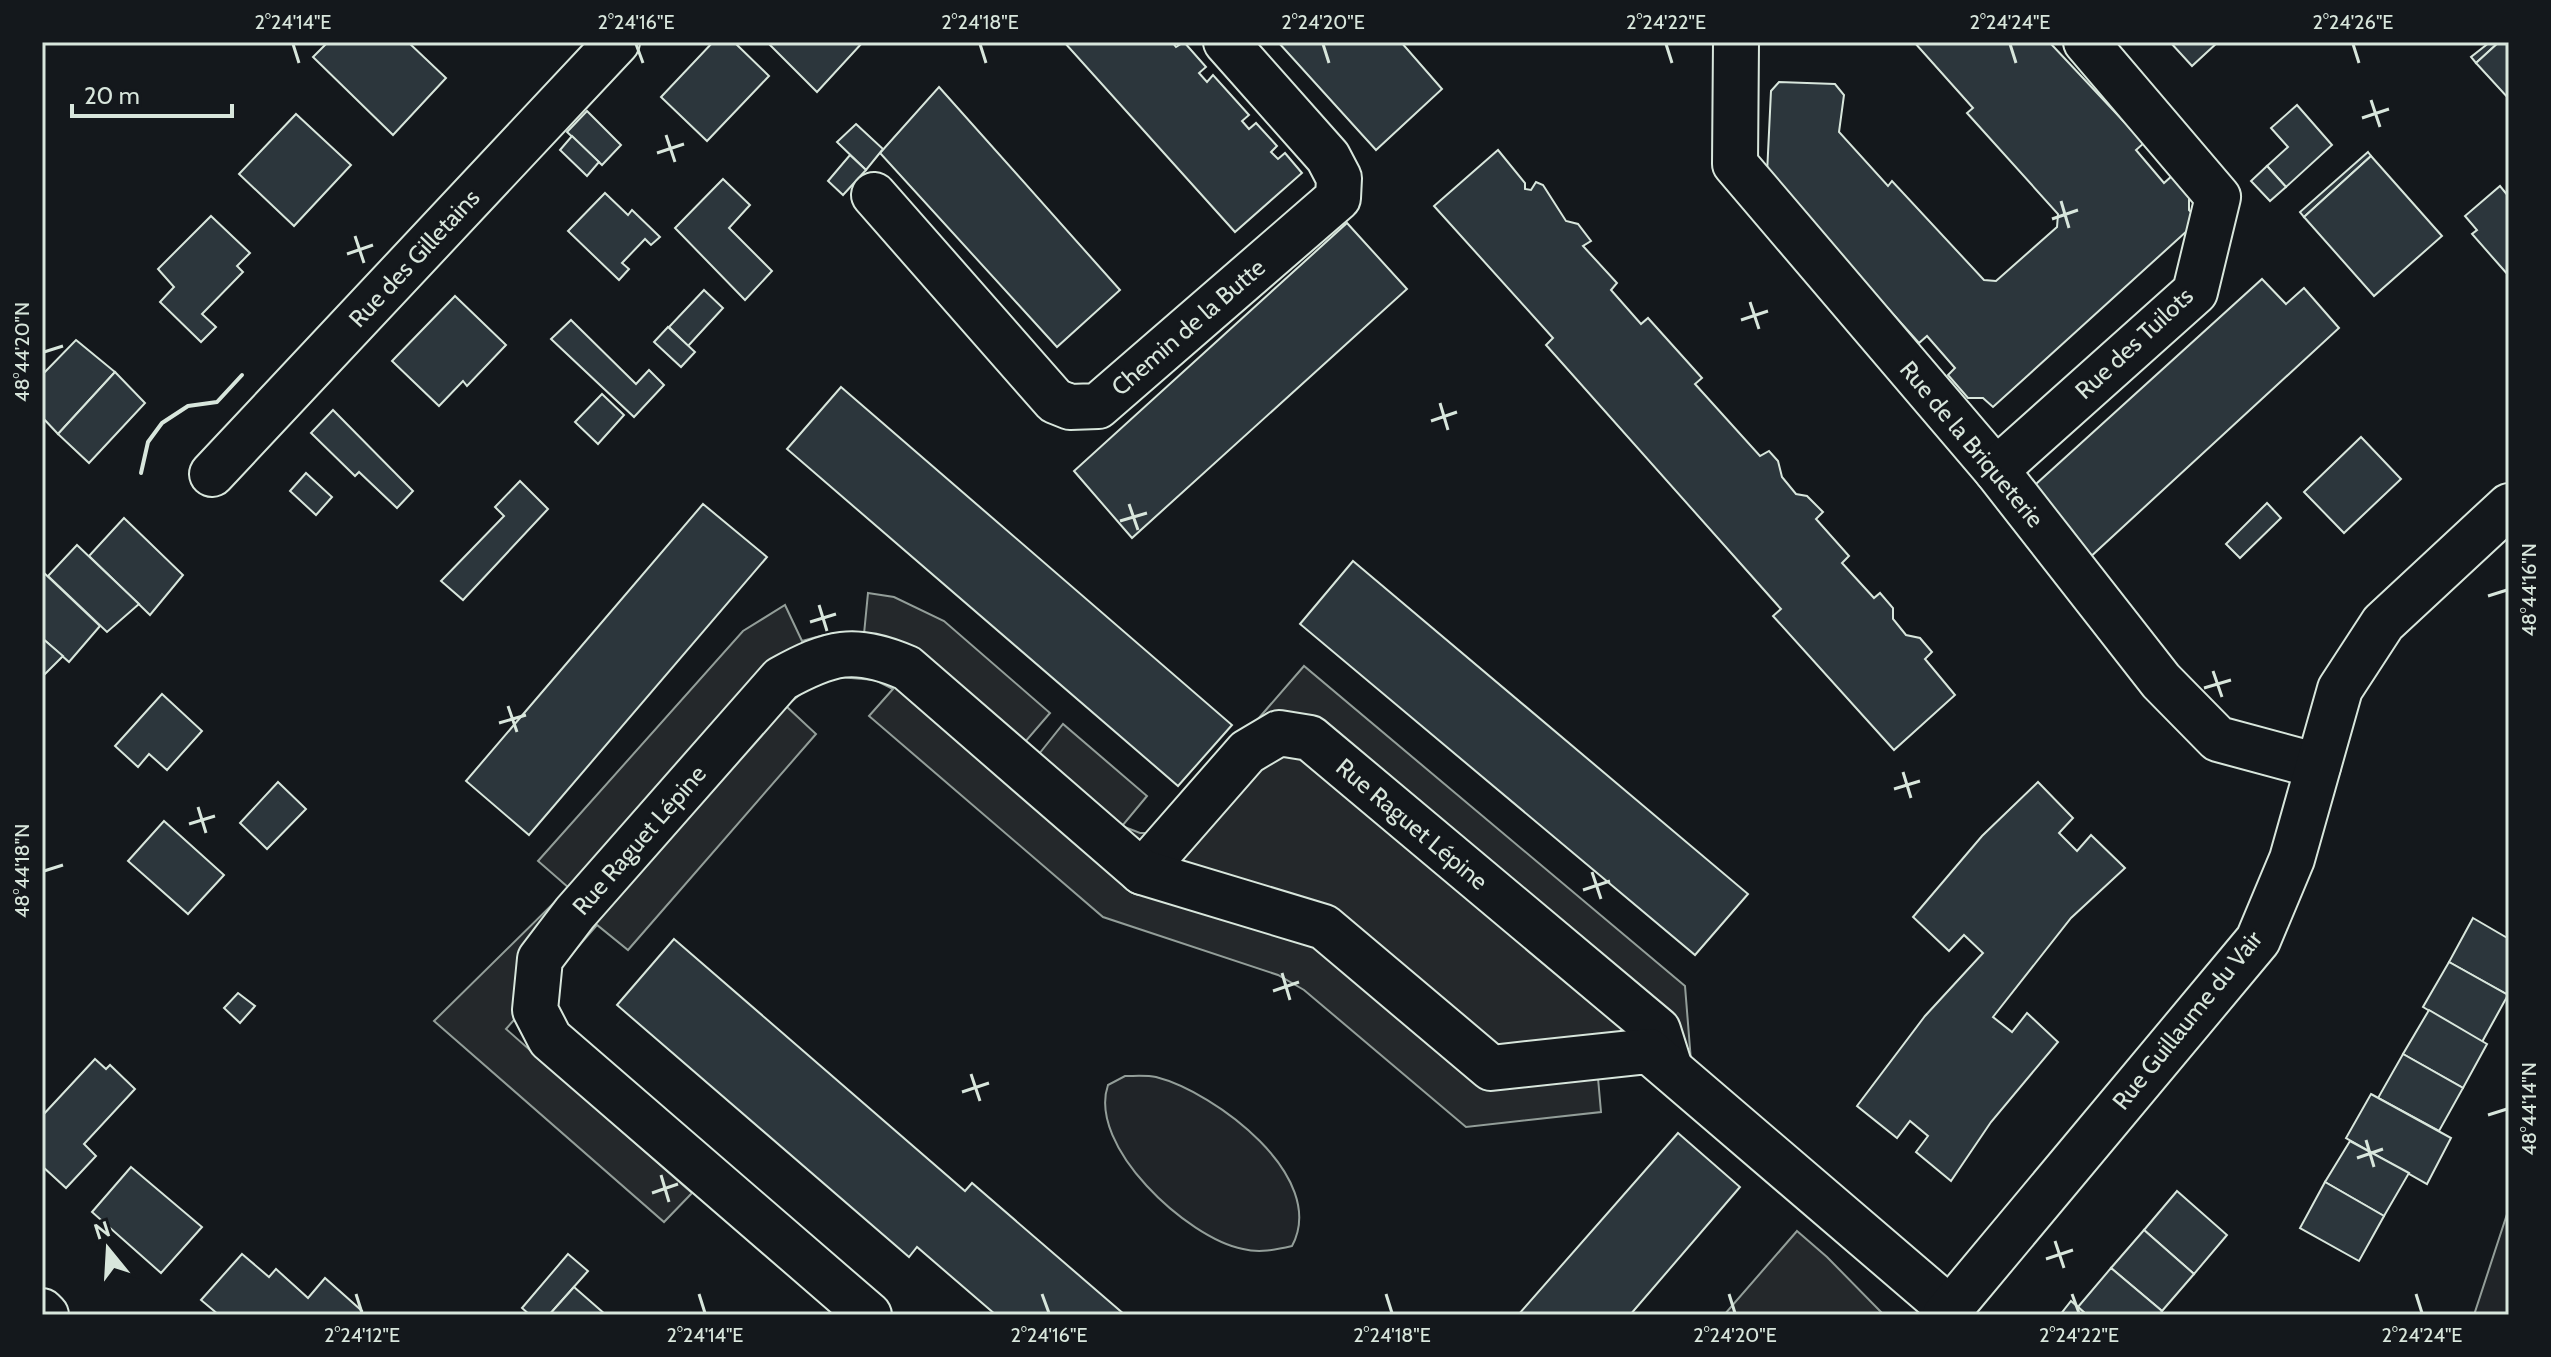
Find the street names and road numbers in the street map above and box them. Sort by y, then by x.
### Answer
street label: Rue des Gilletains [343,183,485,333]
street label: Chemin de la Butte [1105,252,1271,402]
street label: Rue des Tuilots [2069,281,2199,405]
street label: Rue de la Briqueterie [1894,355,2050,533]
street label: Rue Raguet Lépine [1330,752,1494,896]
street label: Rue Raguet Lépine [566,759,712,921]
street label: Rue Guillaume du Vair [2106,925,2268,1115]

